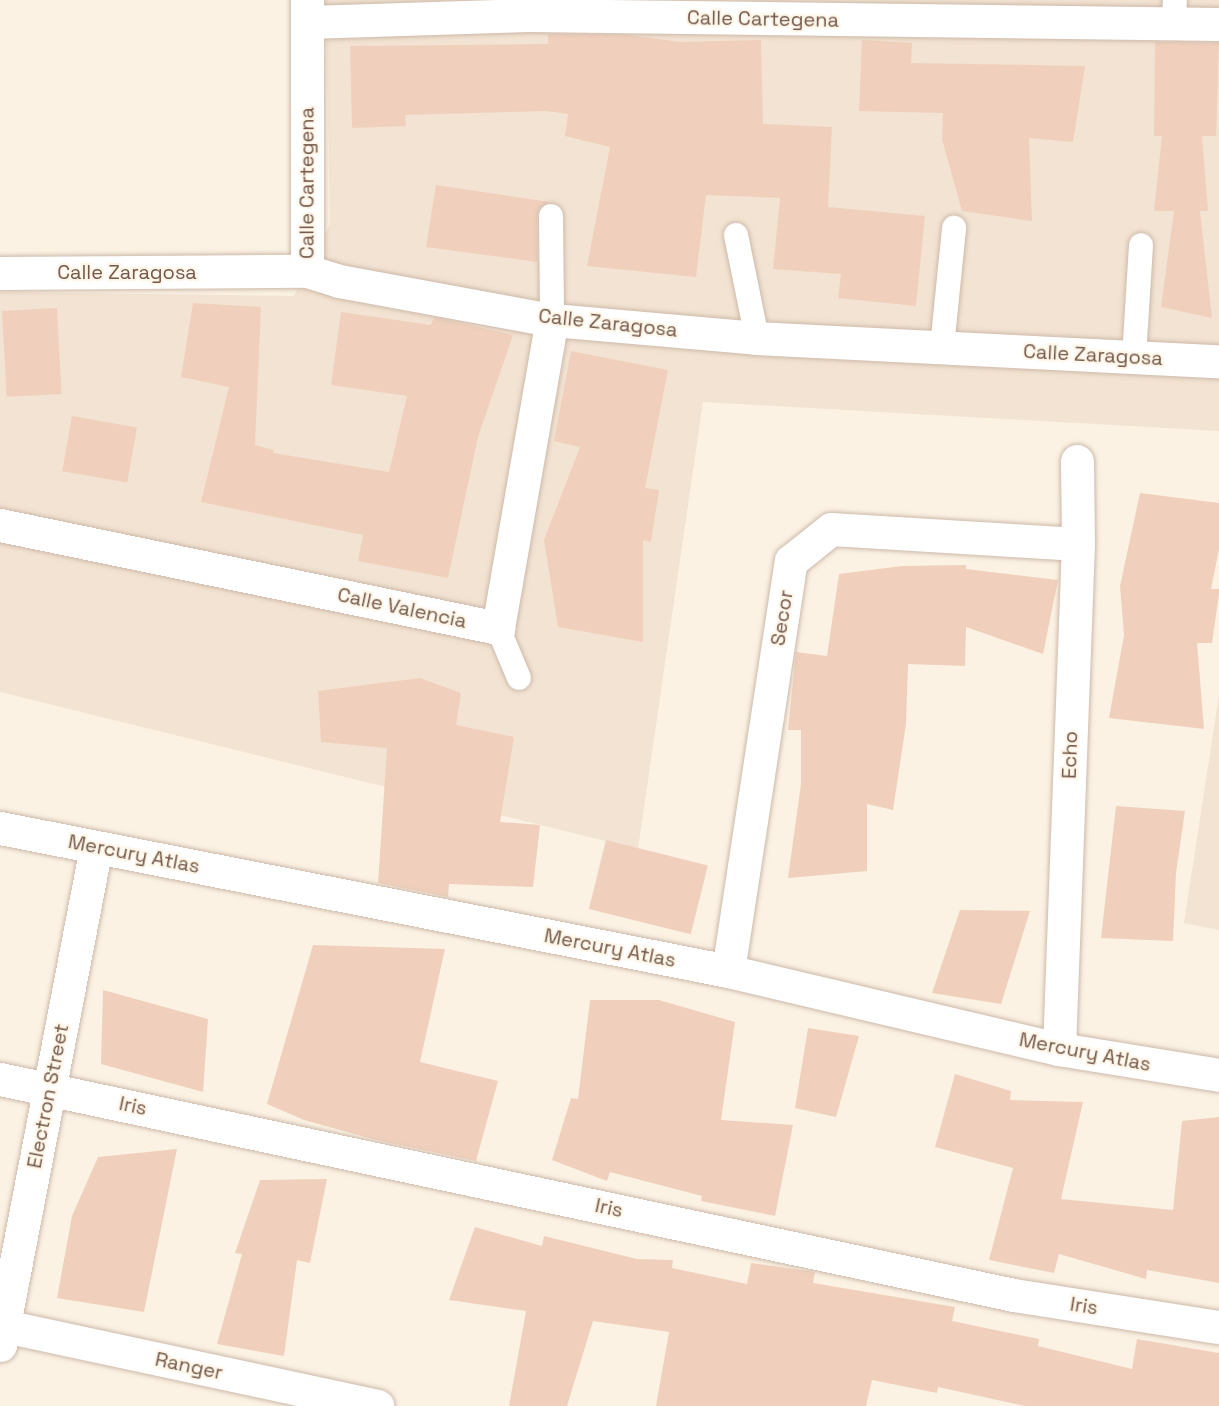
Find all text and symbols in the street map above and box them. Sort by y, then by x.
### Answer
street label: Calle Cartegena [687,6,839,32]
street label: Calle Cartegena [295,107,319,259]
street label: Calle Zaragosa [57,260,197,284]
street label: Calle Zaragosa [537,304,679,342]
street label: Calle Zaragosa [1023,339,1163,371]
street label: Calle Valencia [335,583,469,633]
street label: Secor [766,588,798,648]
street label: Echo [1057,731,1083,779]
street label: Mercury Atlas [66,829,202,879]
street label: Mercury Atlas [542,923,678,973]
street label: Electron Street [22,1022,74,1170]
street label: Mercury Atlas [1017,1027,1153,1077]
street label: Iris [117,1091,149,1121]
street label: Iris [593,1193,625,1223]
street label: Iris [1068,1292,1100,1320]
street label: Ranger [153,1347,225,1385]

